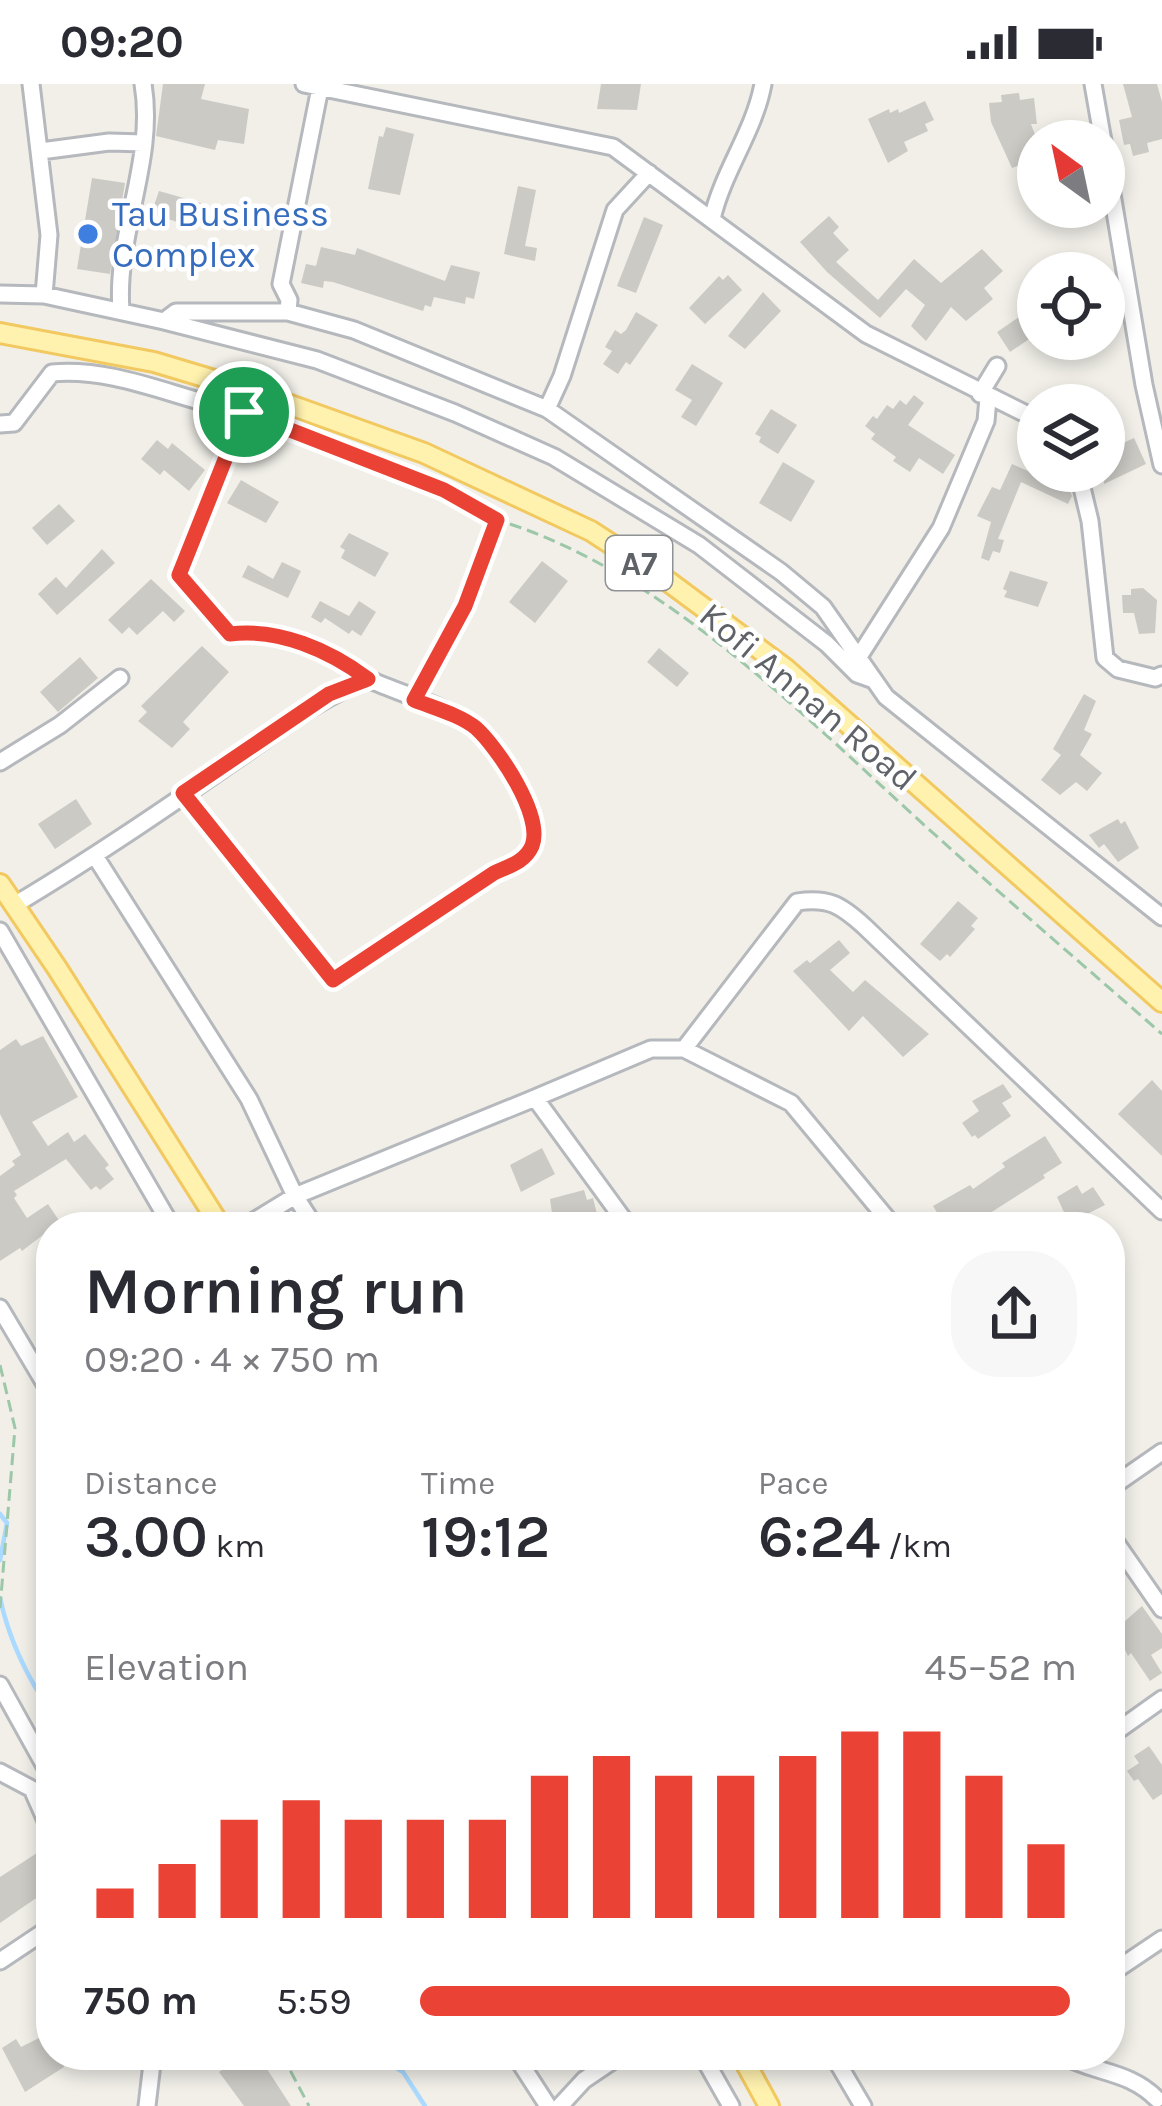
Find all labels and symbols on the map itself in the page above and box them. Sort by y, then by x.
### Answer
north arrow [1017,120,1125,228]
place label: Tau Business Complex [112,193,329,276]
marker: Tau Business Complex [75,221,101,247]
pin [193,361,295,463]
road number: A7 [606,536,672,590]
street label: Kofi Annan Road [691,594,925,800]

